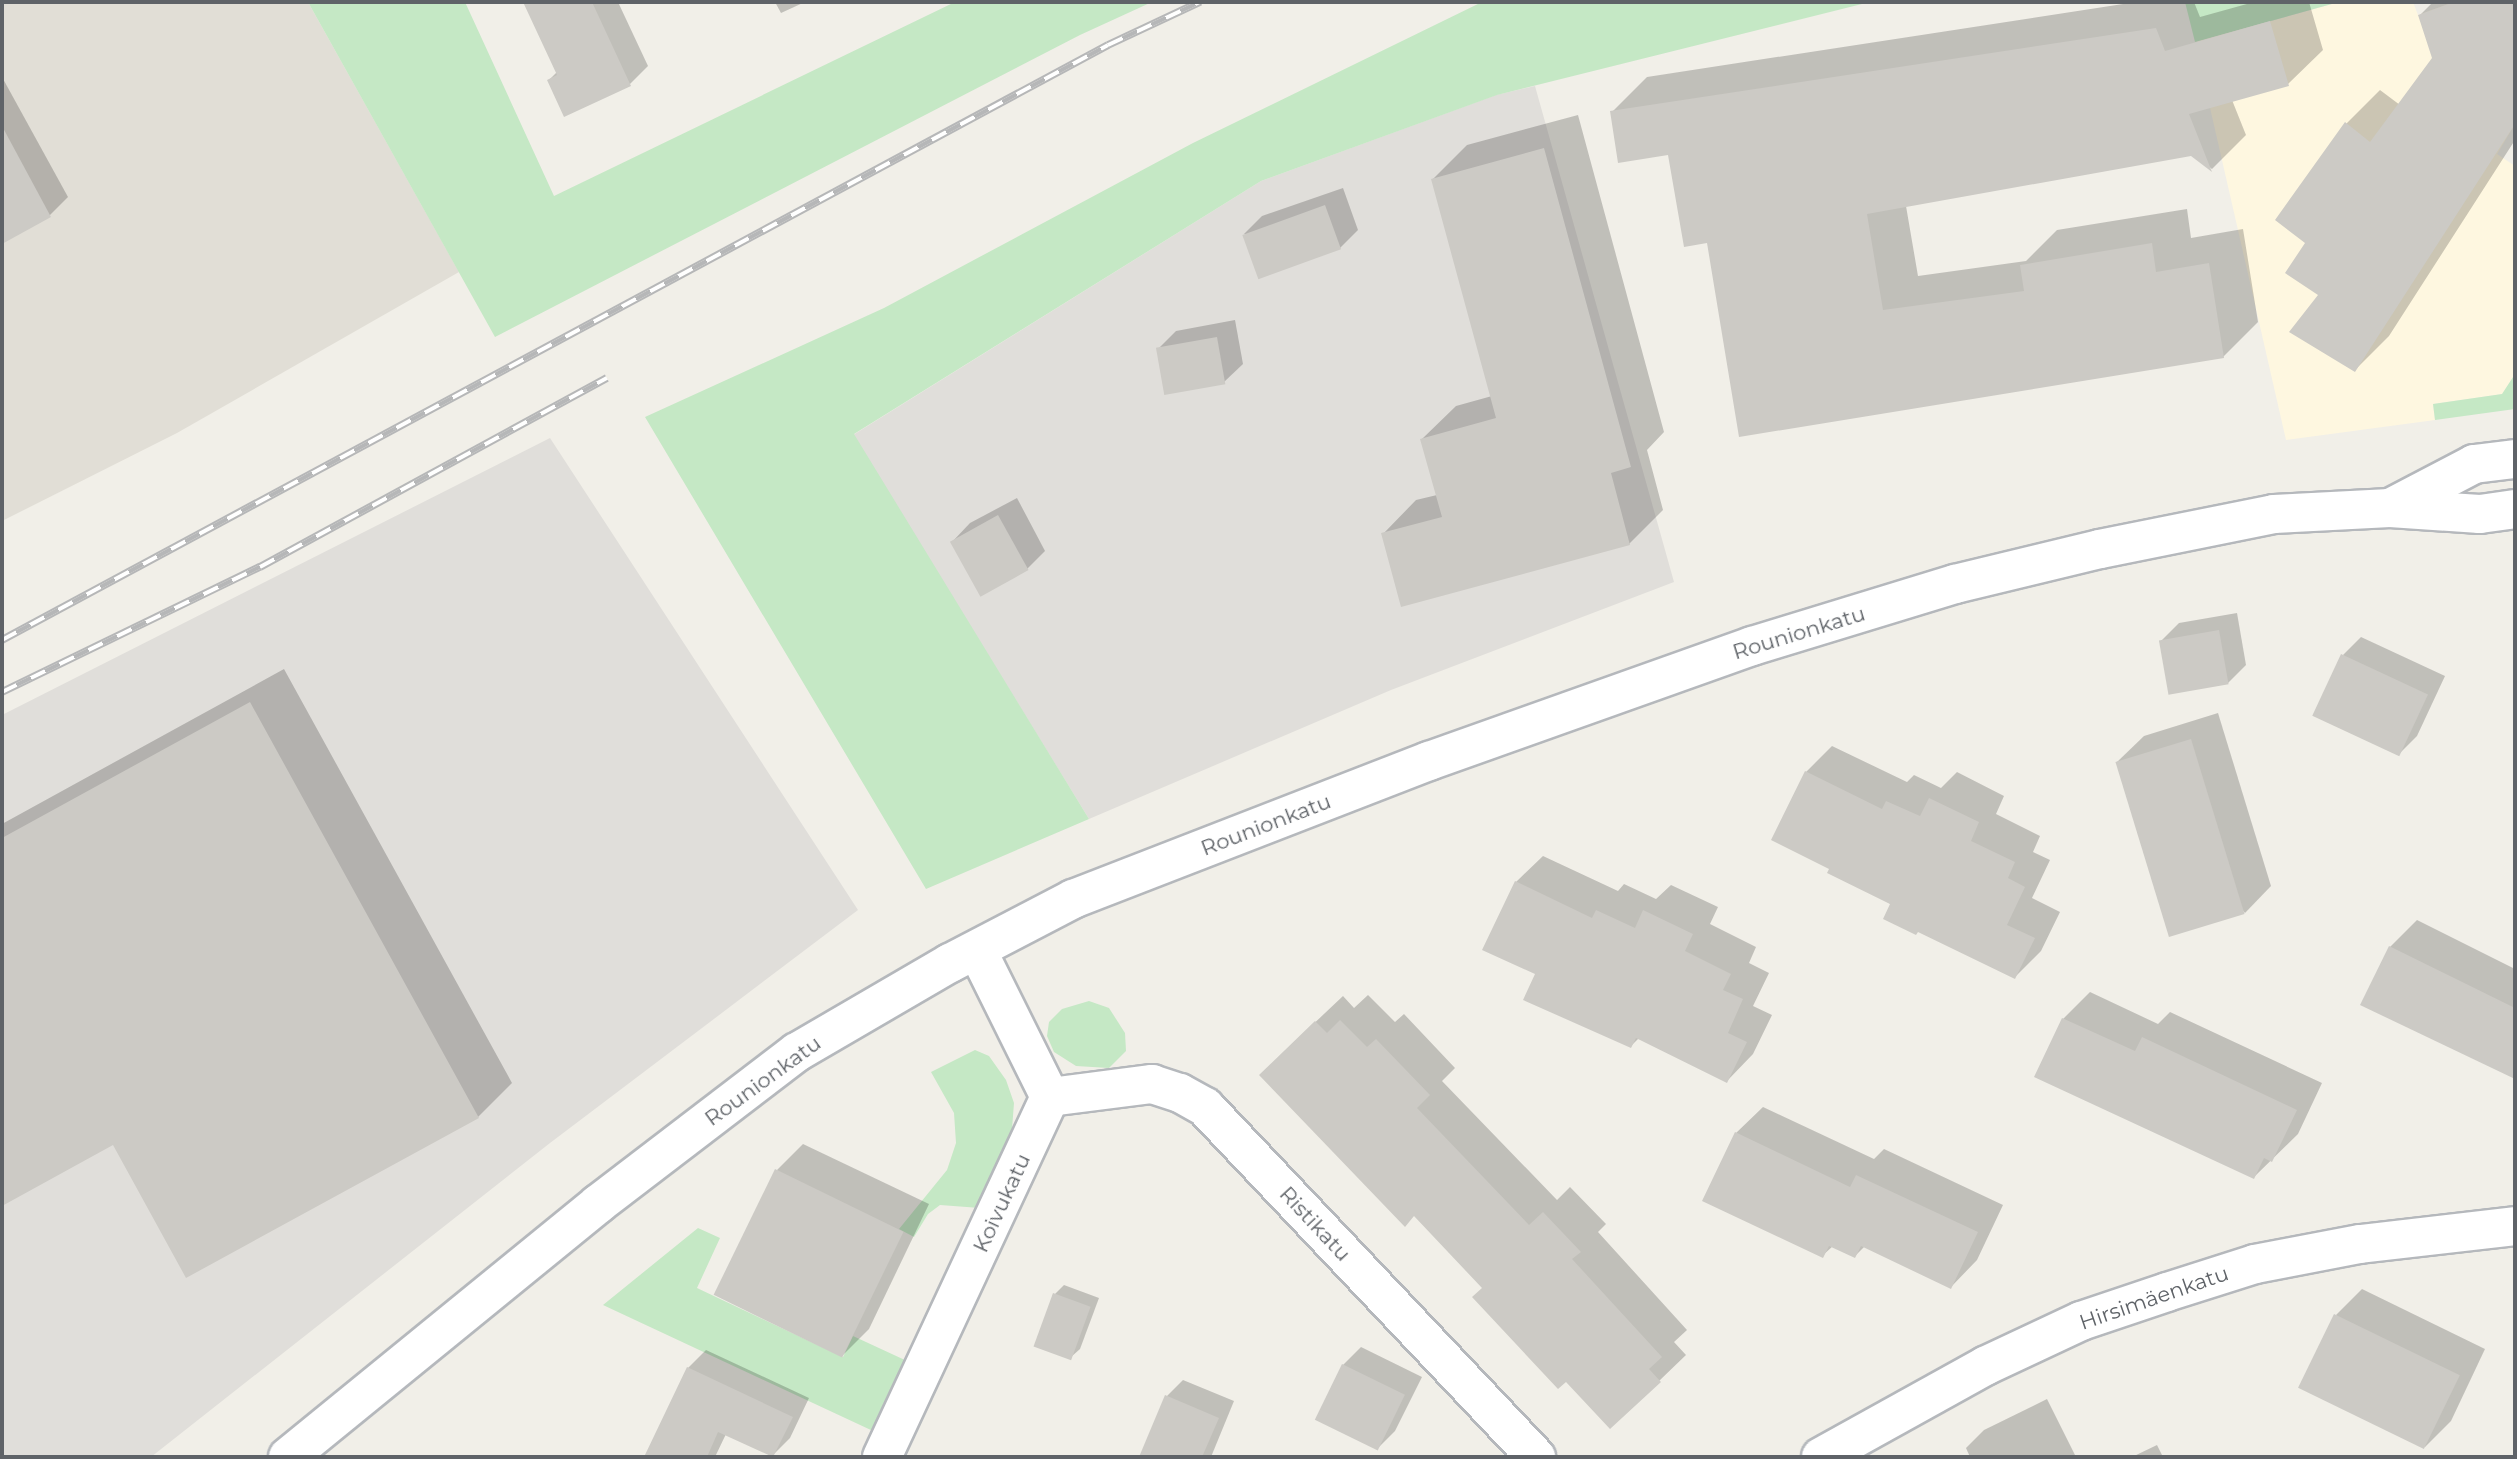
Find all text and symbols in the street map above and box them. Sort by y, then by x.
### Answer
street label: Rounionkatu [1730,601,1868,665]
street label: Rounionkatu [1198,789,1334,861]
street label: Rounionkatu [700,1031,826,1131]
street label: Koivukatu [968,1150,1036,1256]
street label: Ristikatu [1274,1182,1356,1266]
street label: Hirsimäenkatu [2076,1261,2232,1335]

